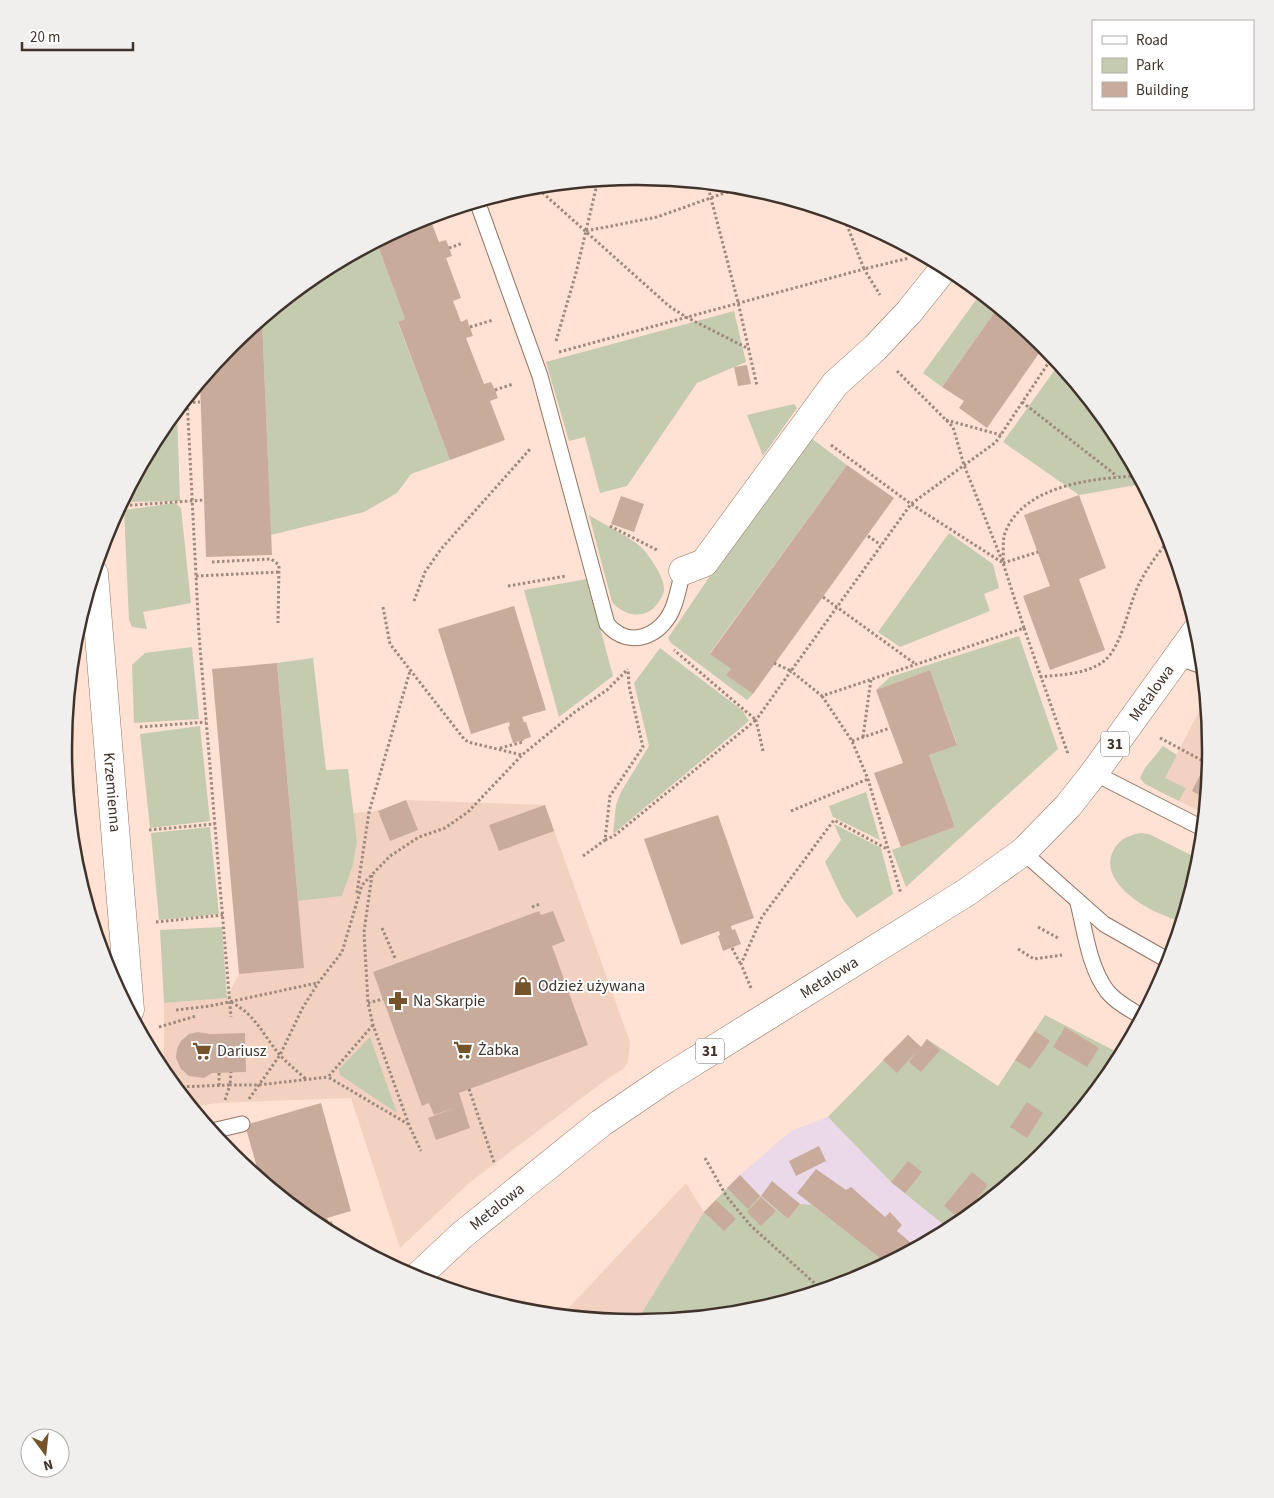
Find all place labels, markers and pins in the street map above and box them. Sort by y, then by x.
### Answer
shop icon: Odzież używana [512,975,534,997]
place label: Odzież używana [538,975,645,997]
pharmacy icon: Na Skarpie [387,990,409,1012]
place label: Na Skarpie [413,990,485,1012]
supermarket icon: Żabka [452,1039,474,1061]
place label: Żabka [478,1039,519,1061]
supermarket icon: Dariusz [191,1040,213,1062]
place label: Dariusz [217,1040,267,1062]

